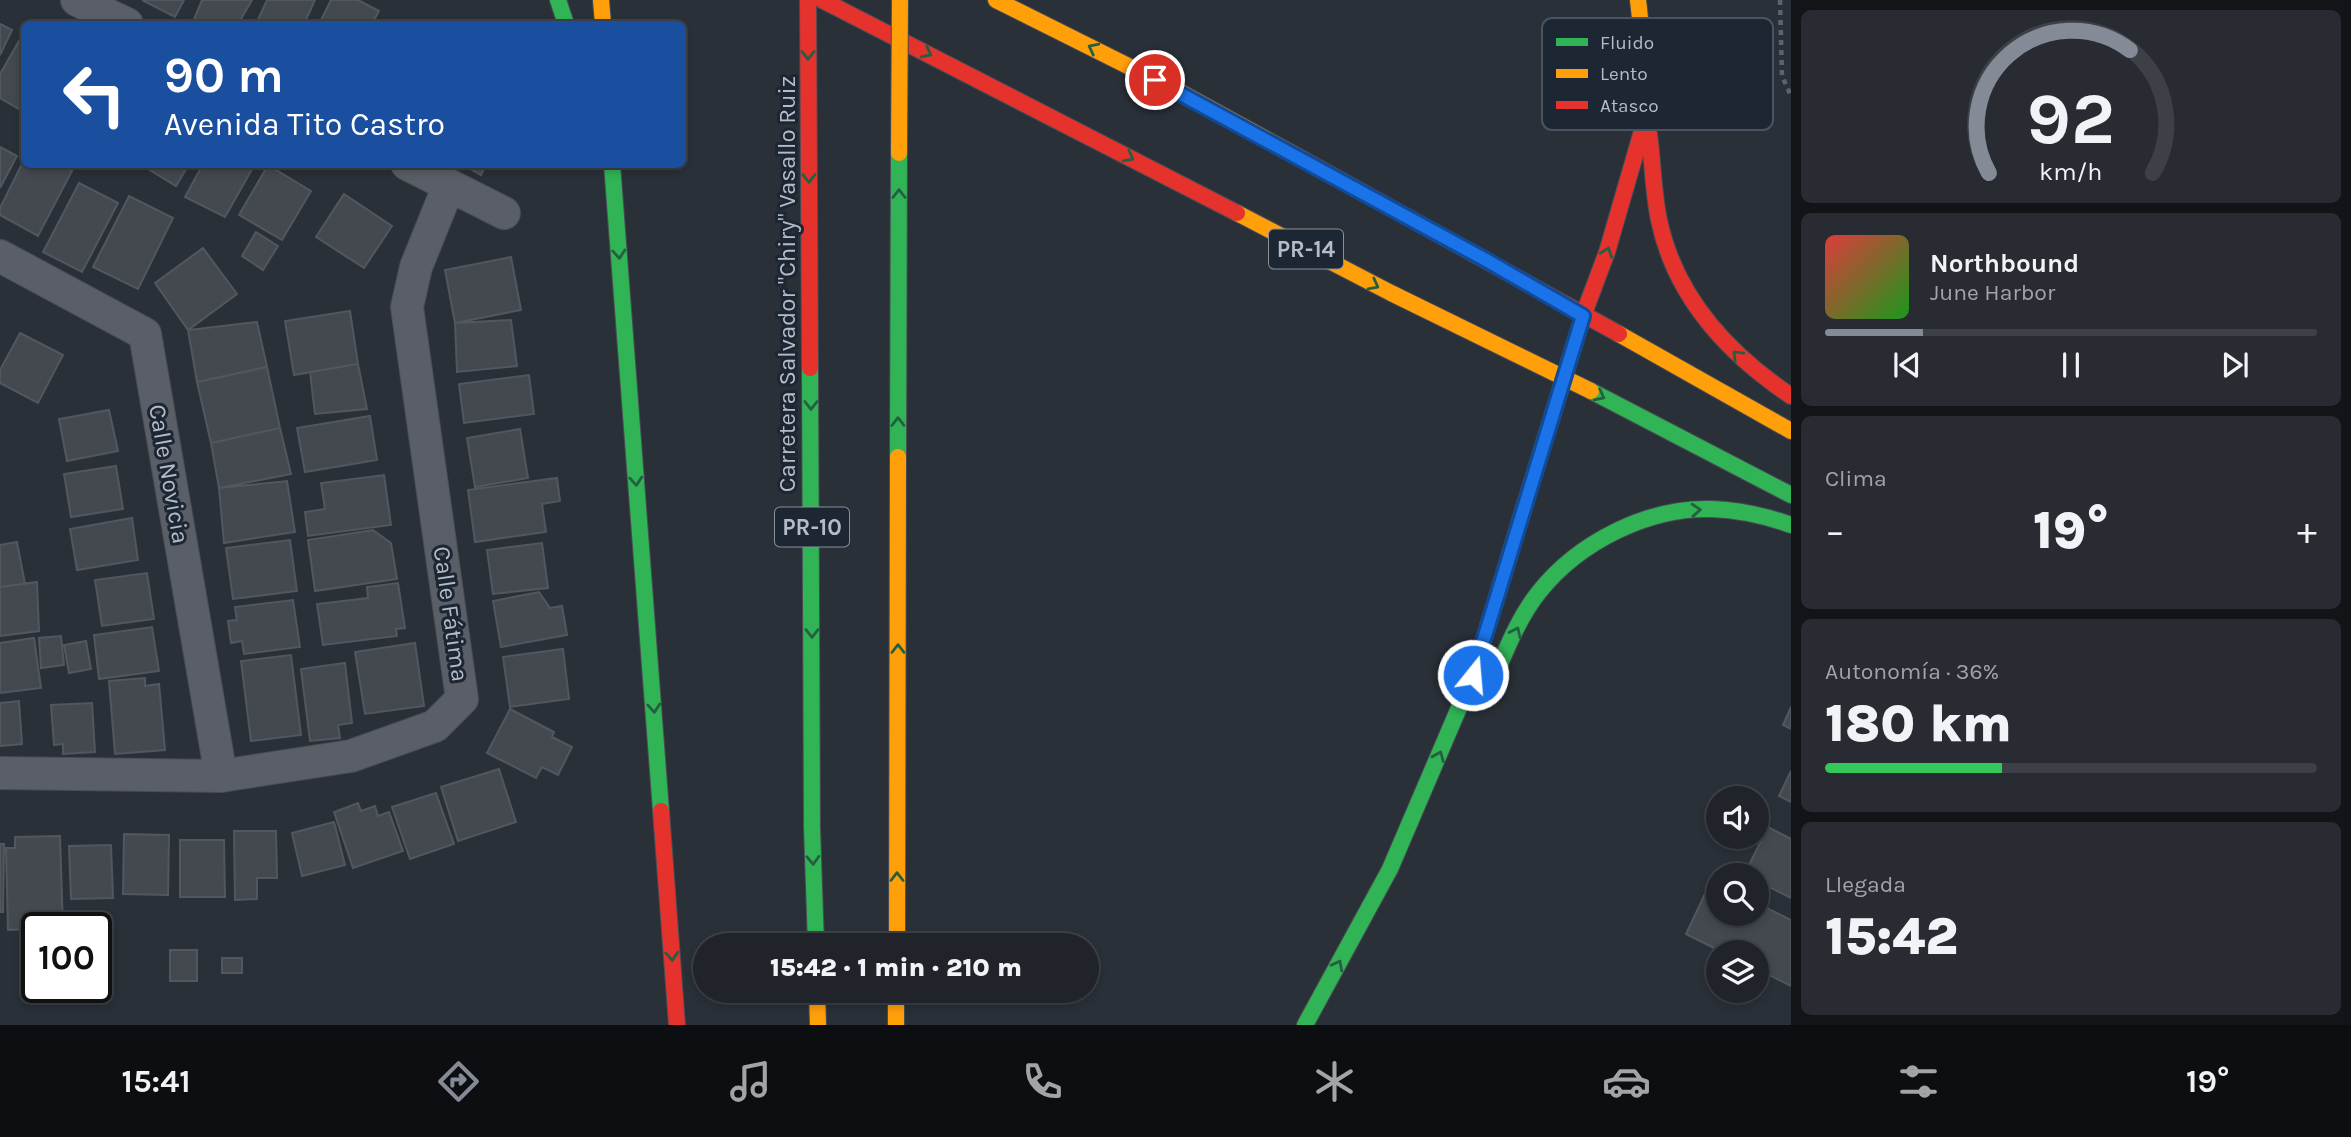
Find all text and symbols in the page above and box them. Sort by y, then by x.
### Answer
legend [1542,18,1773,130]
text: Fluido [1600,32,1654,54]
one-way arrow [1088,43,1100,57]
one-way arrow [920,44,932,58]
text: 90 m [164,47,284,104]
icon: left [49,49,140,140]
one-way arrow [800,50,816,60]
pin [1125,50,1185,110]
icon: arrive [1136,61,1174,99]
text: Lento [1600,63,1648,85]
street label: Carretera Salvador "Chiry" Vasallo Ruiz [773,76,801,492]
text: 92 [2027,76,2115,161]
text: Atasco [1600,95,1659,117]
text: Avenida Tito Castro [164,106,445,143]
one-way arrow [1122,149,1134,162]
text: km/h [2039,156,2103,185]
one-way arrow [801,173,817,183]
one-way arrow [891,189,907,199]
road number: PR-14 [1269,230,1343,268]
one-way arrow [1598,246,1613,258]
text: Northbound [1930,248,2079,279]
one-way arrow [611,249,626,260]
one-way arrow [1367,276,1380,290]
text: June Harbor [1930,279,2055,306]
icon: previous [1888,346,1926,384]
icon: pause [2052,346,2090,384]
icon: next [2216,346,2254,384]
one-way arrow [1732,350,1745,363]
one-way arrow [1593,388,1605,402]
one-way arrow [803,400,818,411]
street label: Calle Novicia [143,402,195,546]
one-way arrow [890,416,906,427]
text: Clima [1825,465,1887,492]
one-way arrow [628,476,643,487]
text: 19° [2033,500,2109,561]
one-way arrow [1690,503,1701,518]
road number: PR-10 [775,508,849,547]
text: − [1825,509,1845,554]
text: + [2297,509,2317,554]
street label: Calle Fátima [428,544,474,684]
one-way arrow [1508,627,1522,639]
one-way arrow [804,628,820,638]
position arrow [1436,638,1510,712]
one-way arrow [890,644,906,654]
text: Autonomía · 36% [1825,658,1999,685]
text: 180 km [1825,693,2012,754]
one-way arrow [646,703,661,714]
one-way arrow [1431,750,1445,763]
map controls [1706,786,1769,1003]
button: sound [1706,786,1769,849]
one-way arrow [806,855,821,866]
button: search [1706,863,1769,926]
one-way arrow [889,871,905,882]
text: Llegada [1825,871,1906,898]
text: 15:42 [1825,906,1958,967]
speed limit sign: 100 [21,912,112,1003]
button: layers [1706,940,1769,1003]
one-way arrow [665,951,680,962]
text: 15:42 · 1 min · 210 m [770,952,1022,983]
one-way arrow [1330,960,1343,972]
icon: directions [434,1057,483,1106]
icon: music [726,1057,775,1106]
icon: phone [1018,1057,1067,1106]
icon: climate [1310,1057,1359,1106]
icon: car [1602,1057,1651,1106]
icon: filters [1894,1057,1943,1106]
text: 15:41 [122,1063,191,1100]
text: 19° [2186,1063,2229,1100]

